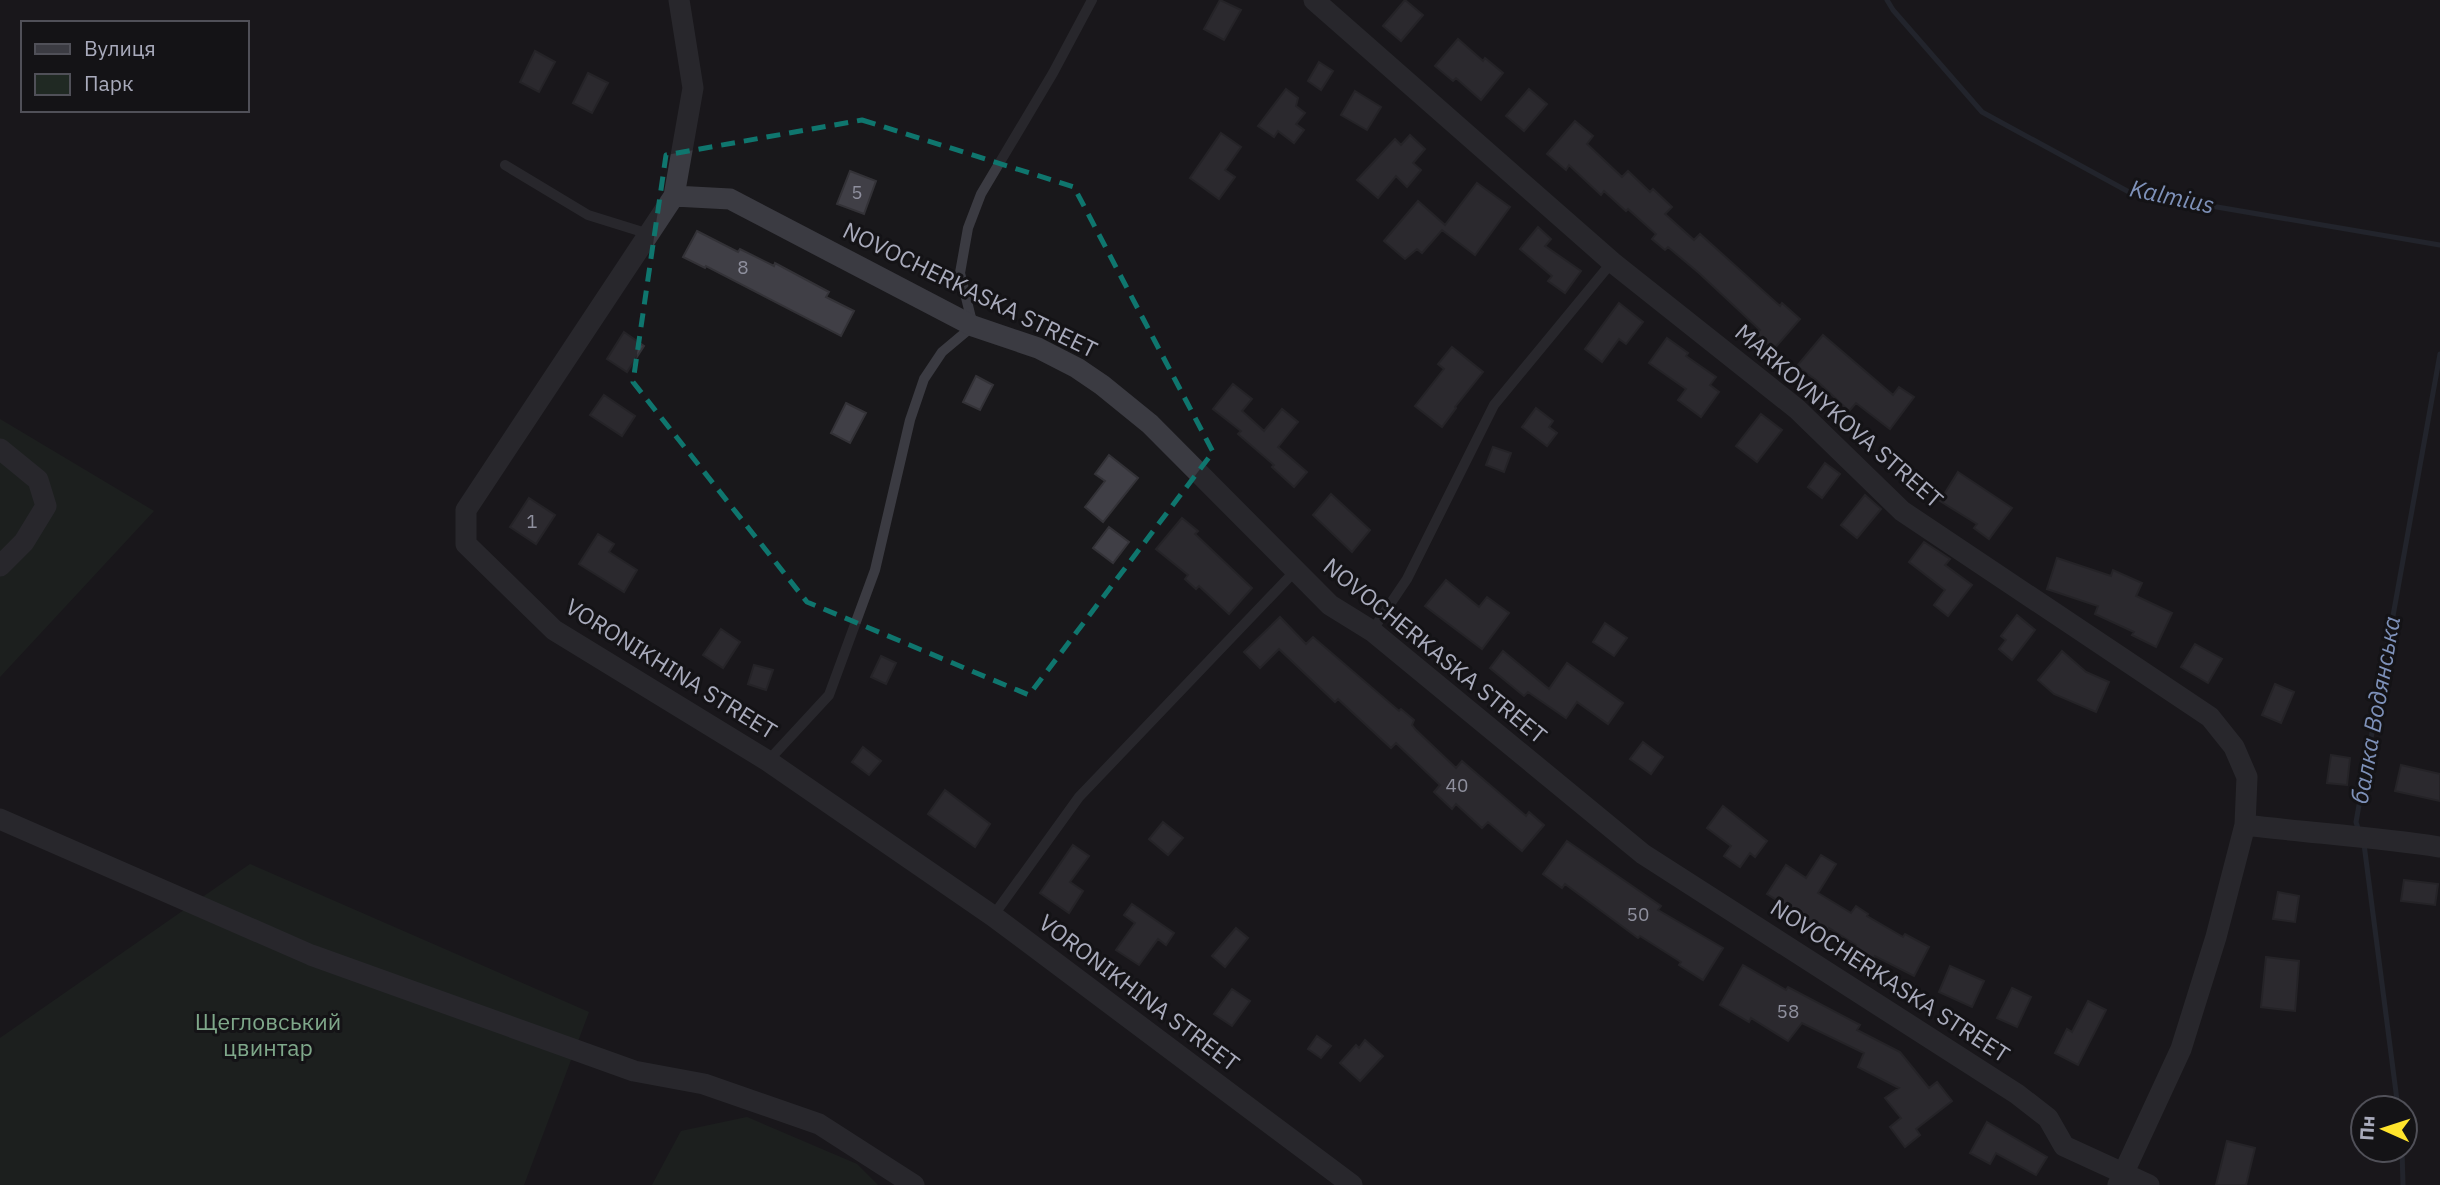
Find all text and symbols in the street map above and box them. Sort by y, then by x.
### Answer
legend [21,21,248,112]
text: Вулиця [84,34,156,62]
text: Парк [84,69,134,97]
water label: Kalmius [2127,171,2217,221]
house number: 5 [851,180,863,204]
street label: NOVOCHERKASKA STREET [838,214,1103,364]
house number: 8 [737,255,749,279]
street label: MARKOVNYKOVA STREET [1729,317,1950,514]
house number: 1 [526,509,538,533]
street label: NOVOCHERKASKA STREET [1318,551,1554,750]
street label: VORONIKHINA STREET [560,591,783,745]
water label: балка Водянська [2343,613,2407,806]
house number: 40 [1446,773,1468,797]
street label: NOVOCHERKASKA STREET [1765,892,2016,1069]
house number: 50 [1627,902,1649,926]
street label: VORONIKHINA STREET [1033,907,1246,1077]
house number: 58 [1777,999,1799,1023]
park label: Щегловський цвинтар [195,1006,341,1062]
north arrow [2349,1094,2419,1164]
text: Пн [2354,1115,2380,1141]

